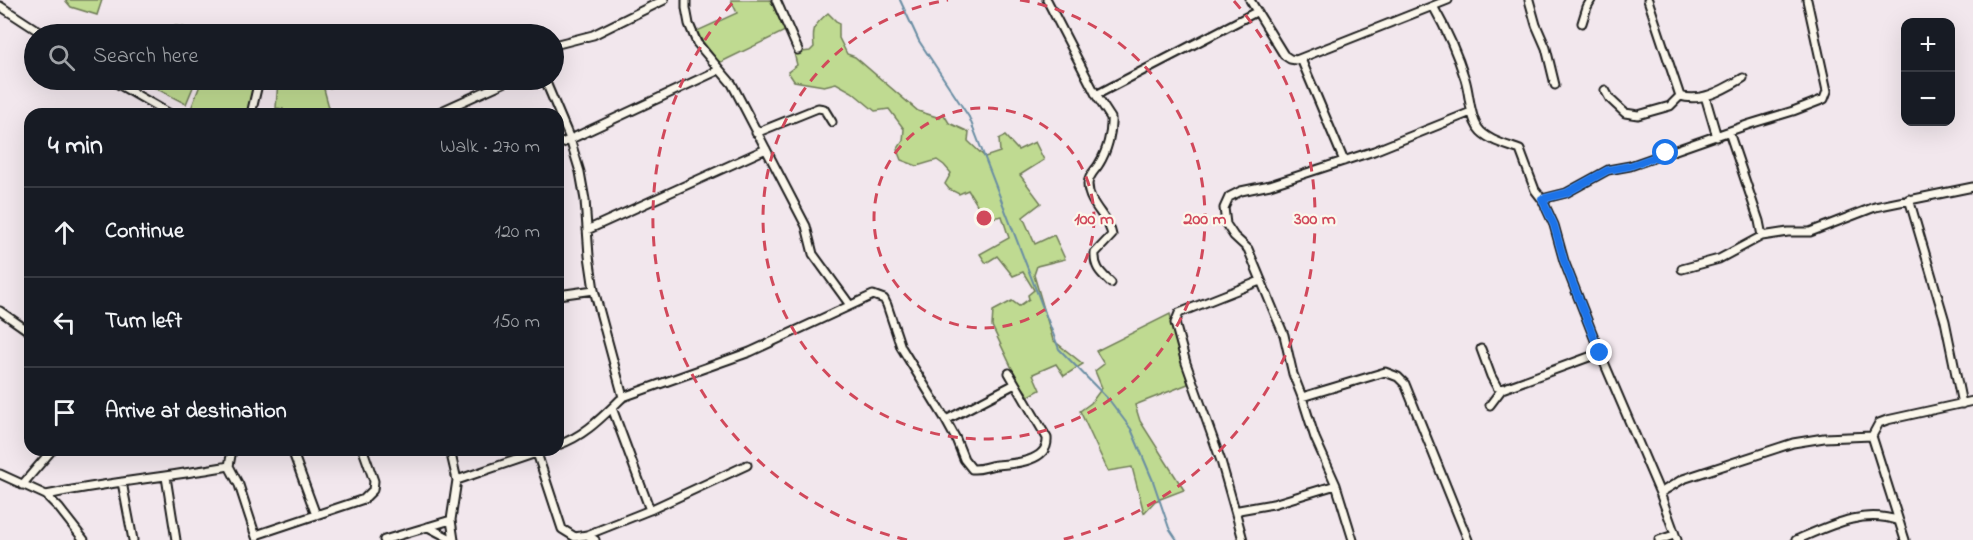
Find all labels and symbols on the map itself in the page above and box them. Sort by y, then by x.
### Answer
route start [1652,139,1678,165]
text: 100 m [1074,207,1114,233]
text: 200 m [1183,207,1227,233]
text: 300 m [1293,207,1336,233]
centre of rings [974,208,994,228]
route end [1586,339,1612,365]

